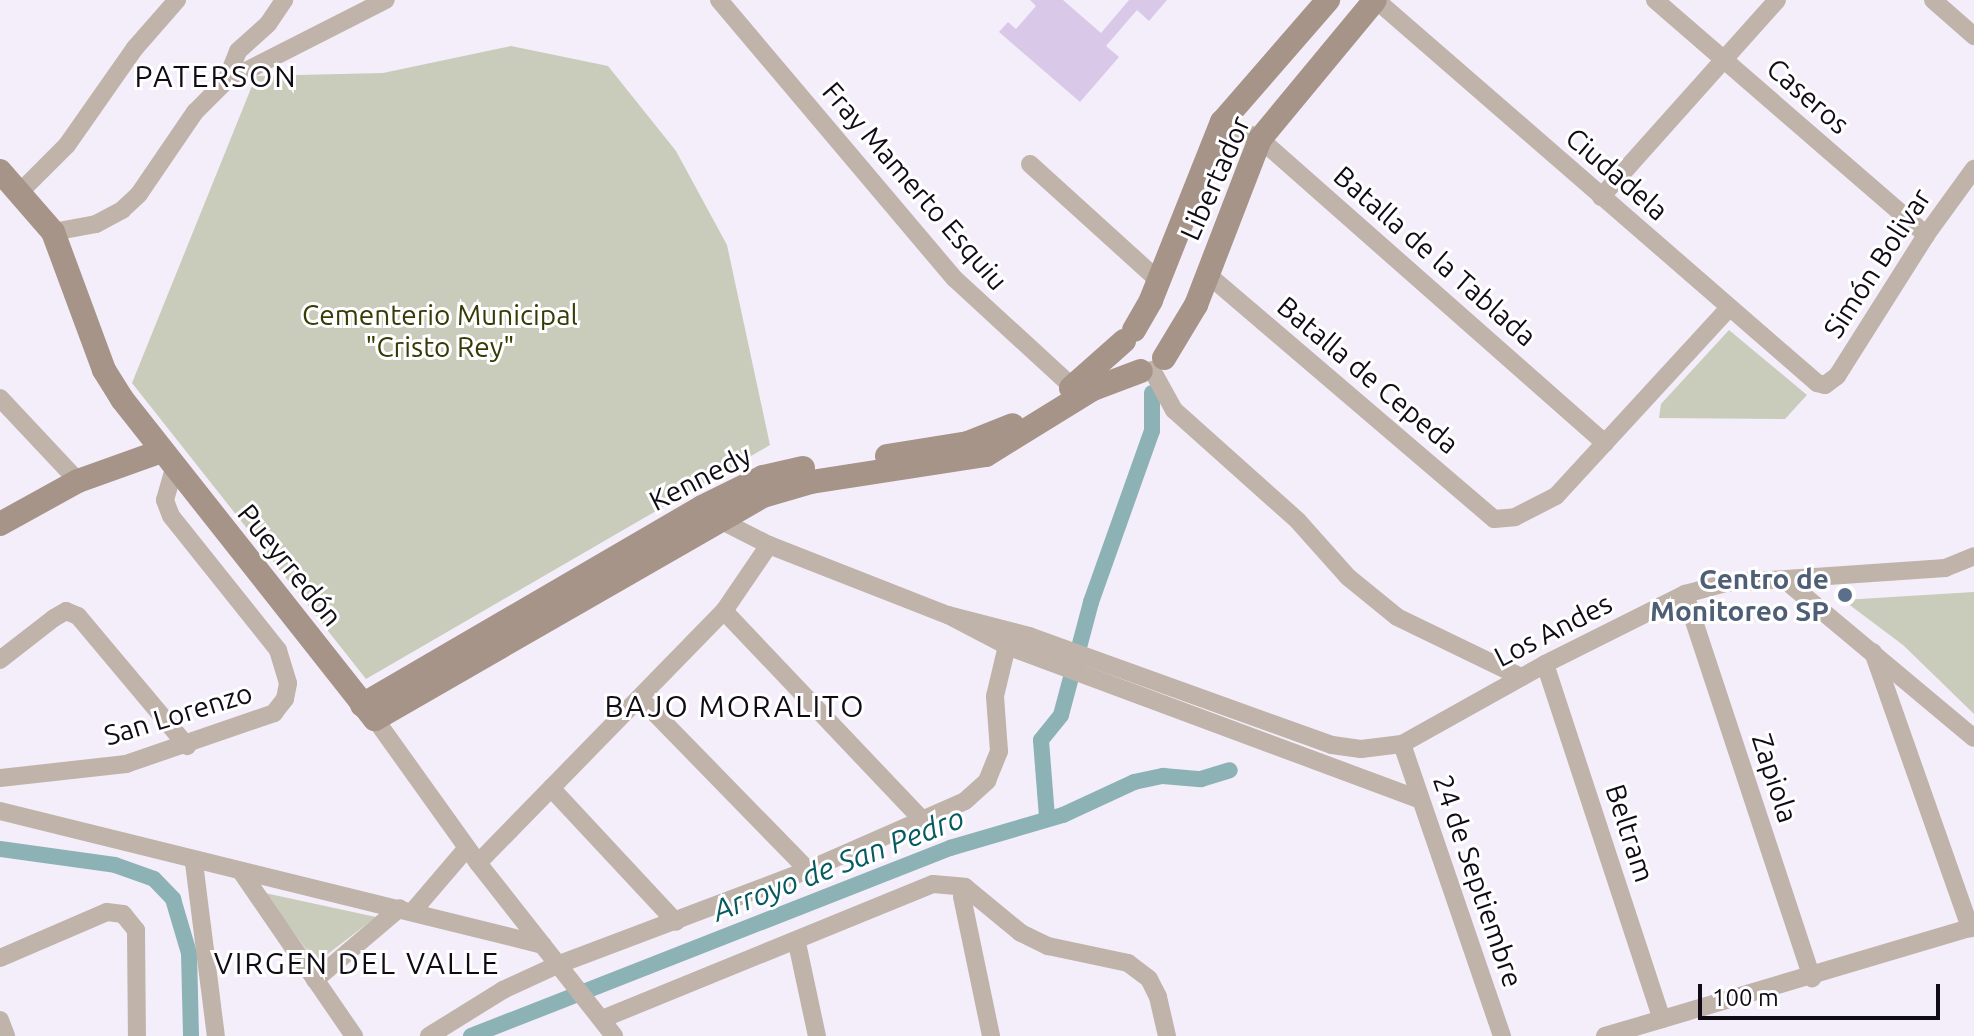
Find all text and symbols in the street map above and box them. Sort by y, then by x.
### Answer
street label: Caseros [1760,51,1856,141]
district label: PATERSON [134,58,298,94]
street label: Fray Mamerto Esquiu [815,75,1015,297]
street label: Libertador [1173,111,1257,245]
street label: Ciudadela [1559,121,1675,227]
street label: Batalla de la Tablada [1327,159,1543,353]
street label: Simón Bolivar [1816,182,1938,344]
street label: Batalla de Cepeda [1270,289,1466,461]
park label: Cementerio Municipal "Cristo Rey" [302,298,578,364]
street label: Kennedy [644,438,756,518]
street label: Pueyrredón [231,497,349,633]
place label: Centro de Monitoreo SP [1650,562,1829,628]
street label: Los Andes [1489,586,1617,674]
marker: Centro de Monitoreo SP [1836,586,1854,604]
street label: San Lorenzo [100,676,256,752]
district label: BAJO MORALITO [604,688,866,724]
street label: Zapiola [1745,729,1805,827]
street label: 24 de Septiembre [1426,770,1530,992]
street label: Beltram [1598,780,1662,886]
water label: Arroyo de San Pedro [707,799,969,929]
district label: VIRGEN DEL VALLE [214,945,500,981]
scale bar [1702,968,1944,1018]
text: 100 m [1712,984,1779,1011]

